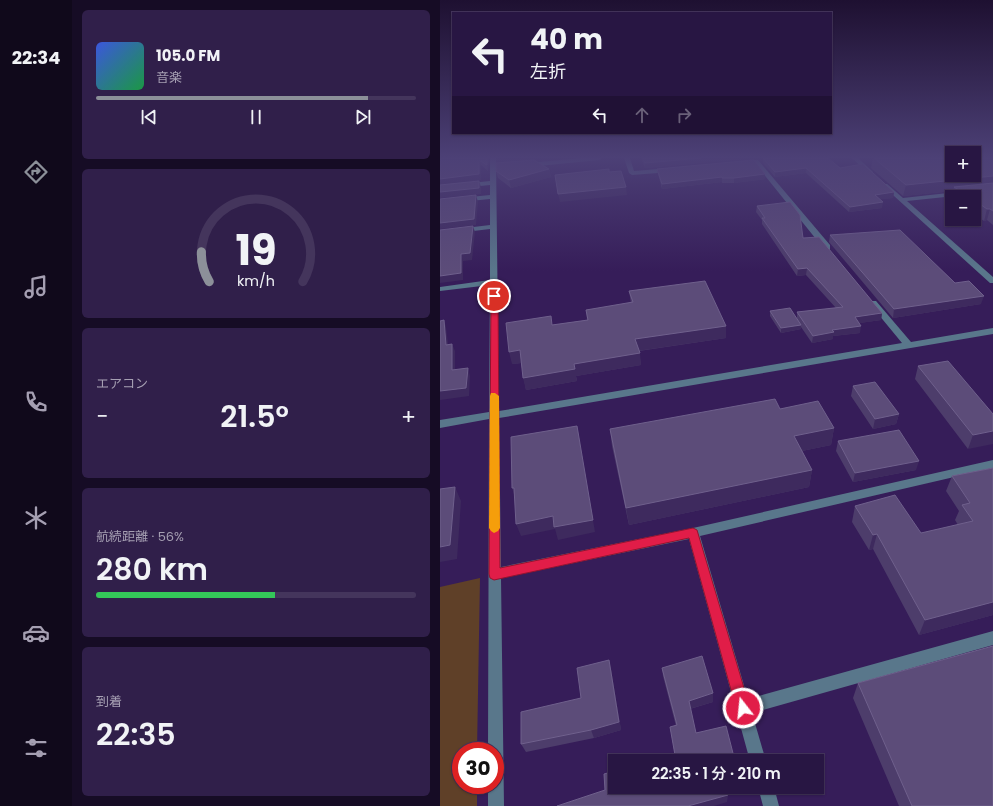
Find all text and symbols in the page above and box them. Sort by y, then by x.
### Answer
text: 40 m [530,20,603,59]
icon: left [464,28,516,80]
text: 22:34 [12,45,60,70]
text: 105.0 FM [156,45,220,66]
text: 左折 [530,59,566,84]
text: 音楽 [156,68,182,87]
icon: left [589,104,611,126]
icon: ahead [631,104,653,126]
icon: right [673,104,695,126]
icon: previous [138,106,160,128]
icon: pause [245,106,267,128]
icon: next [352,106,374,128]
map controls [945,146,981,226]
button: + [945,146,981,182]
icon: directions [22,158,50,186]
button: − [945,190,981,226]
text: 19 [235,221,277,280]
text: km/h [237,270,275,290]
icon: music [22,273,50,301]
pin [477,279,511,313]
icon: arrive [483,285,505,307]
text: エアコン [96,374,148,393]
icon: phone [22,388,50,416]
text: 21.5° [220,395,289,438]
text: − [96,401,108,432]
text: + [401,401,416,432]
icon: climate [22,504,50,532]
text: 航続距離 · 56% [96,527,184,546]
text: 280 km [96,548,208,591]
icon: car [22,619,50,647]
position arrow [722,687,764,729]
text: 到着 [96,692,122,711]
text: 22:35 [96,713,176,756]
icon: filters [22,734,50,762]
speed limit sign: 30 [452,742,504,794]
text: 22:35 · 1 分 · 210 m [651,763,781,784]

